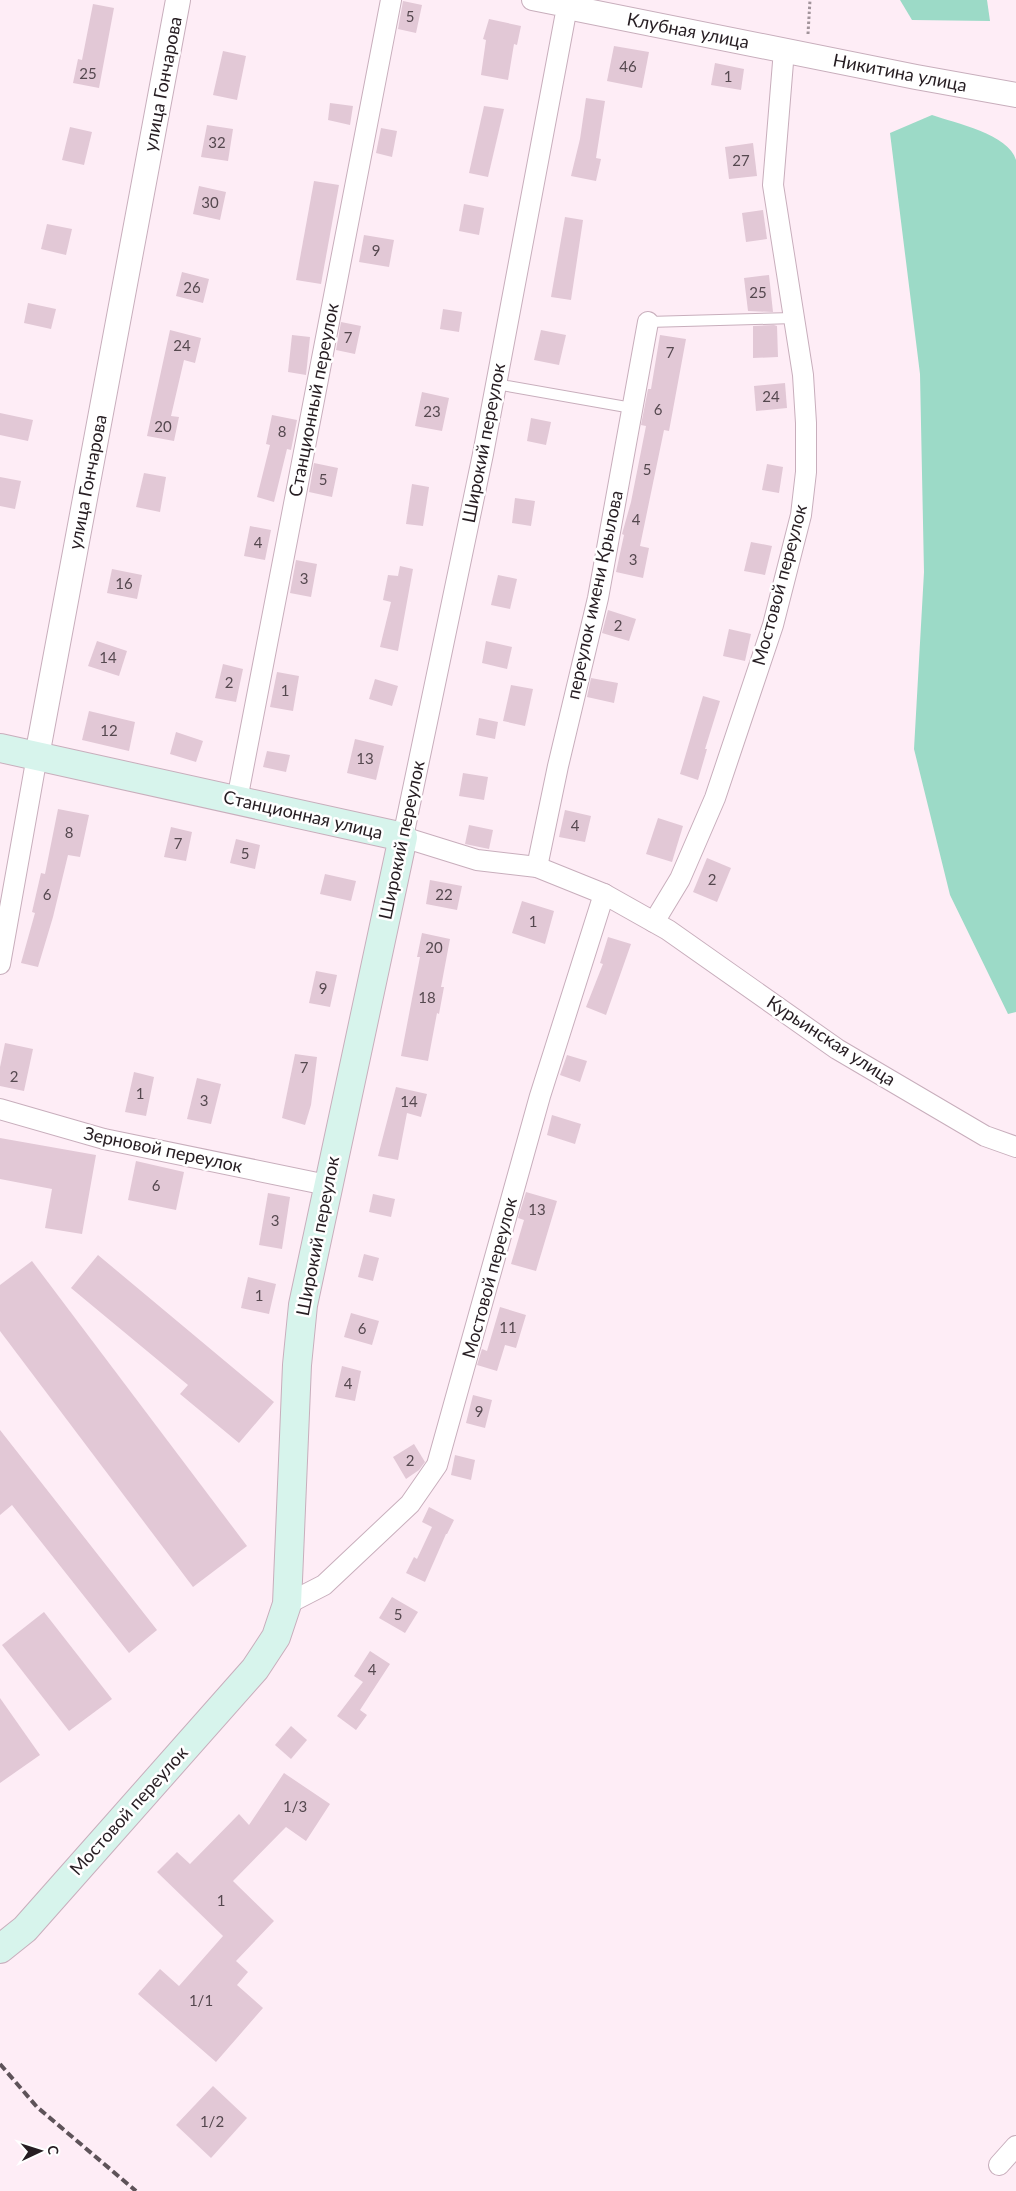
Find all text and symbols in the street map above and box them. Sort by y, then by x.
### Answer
house number: 5 [406,7,414,25]
street label: Клубная улица [625,7,751,53]
street label: улица Гончарова [138,14,186,153]
street label: Никитина улица [831,48,969,96]
house number: 46 [619,57,637,75]
house number: 25 [79,64,97,82]
house number: 1 [724,67,732,85]
house number: 32 [208,133,226,151]
house number: 27 [732,151,750,169]
house number: 30 [201,193,219,211]
house number: 9 [372,241,380,259]
house number: 26 [183,278,201,296]
house number: 25 [749,283,767,301]
street label: Станционный переулок [283,300,343,499]
house number: 7 [344,328,353,346]
house number: 24 [173,336,191,354]
house number: 7 [666,343,675,361]
street label: Широкий переулок [457,361,509,524]
house number: 24 [762,387,780,405]
house number: 6 [654,400,663,418]
house number: 23 [423,402,441,420]
street label: улица Гончарова [63,412,111,551]
house number: 20 [154,417,172,435]
house number: 8 [278,422,286,440]
house number: 5 [643,460,651,478]
house number: 5 [319,470,327,488]
street label: переулок имени Крылова [561,488,627,701]
street label: Мостовой переулок [747,501,811,668]
house number: 4 [632,510,641,528]
house number: 4 [254,533,263,551]
house number: 3 [629,550,637,568]
house number: 3 [300,569,308,587]
house number: 16 [115,574,133,592]
house number: 2 [614,616,622,634]
house number: 14 [99,648,117,666]
house number: 2 [225,673,233,691]
house number: 1 [281,681,289,699]
house number: 12 [100,721,118,739]
house number: 13 [356,749,374,767]
street label: Широкий переулок [373,758,429,921]
street label: Станционная улица [221,785,385,843]
house number: 4 [571,816,580,834]
house number: 8 [65,823,73,841]
house number: 7 [174,834,183,852]
house number: 5 [241,844,249,862]
house number: 2 [708,870,716,888]
house number: 6 [43,885,52,903]
house number: 22 [435,885,453,903]
house number: 1 [529,912,537,930]
house number: 20 [425,938,443,956]
house number: 9 [319,979,327,997]
house number: 18 [418,988,436,1006]
street label: Курьинская улица [763,990,900,1090]
house number: 7 [300,1058,309,1076]
house number: 2 [10,1067,18,1085]
house number: 1 [136,1084,144,1102]
house number: 3 [200,1091,208,1109]
house number: 14 [400,1092,418,1110]
street label: Зерновой переулок [82,1121,245,1177]
street label: Широкий переулок [291,1154,343,1317]
house number: 6 [152,1176,161,1194]
street label: Мостовой переулок [457,1194,521,1361]
house number: 13 [528,1200,546,1218]
house number: 3 [271,1211,279,1229]
house number: 1 [255,1286,263,1304]
house number: 11 [499,1318,517,1336]
house number: 6 [358,1319,367,1337]
house number: 4 [344,1374,353,1392]
house number: 9 [475,1402,483,1420]
house number: 2 [406,1451,414,1469]
house number: 5 [394,1605,402,1623]
house number: 4 [368,1660,377,1678]
street label: Мостовой переулок [65,1741,192,1879]
house number: 1/3 [283,1797,307,1815]
house number: 1 [217,1891,225,1909]
house number: 1/1 [189,1991,213,2009]
house number: 1/2 [200,2112,224,2130]
north arrow [15,2126,65,2176]
text: С [45,2145,62,2156]

